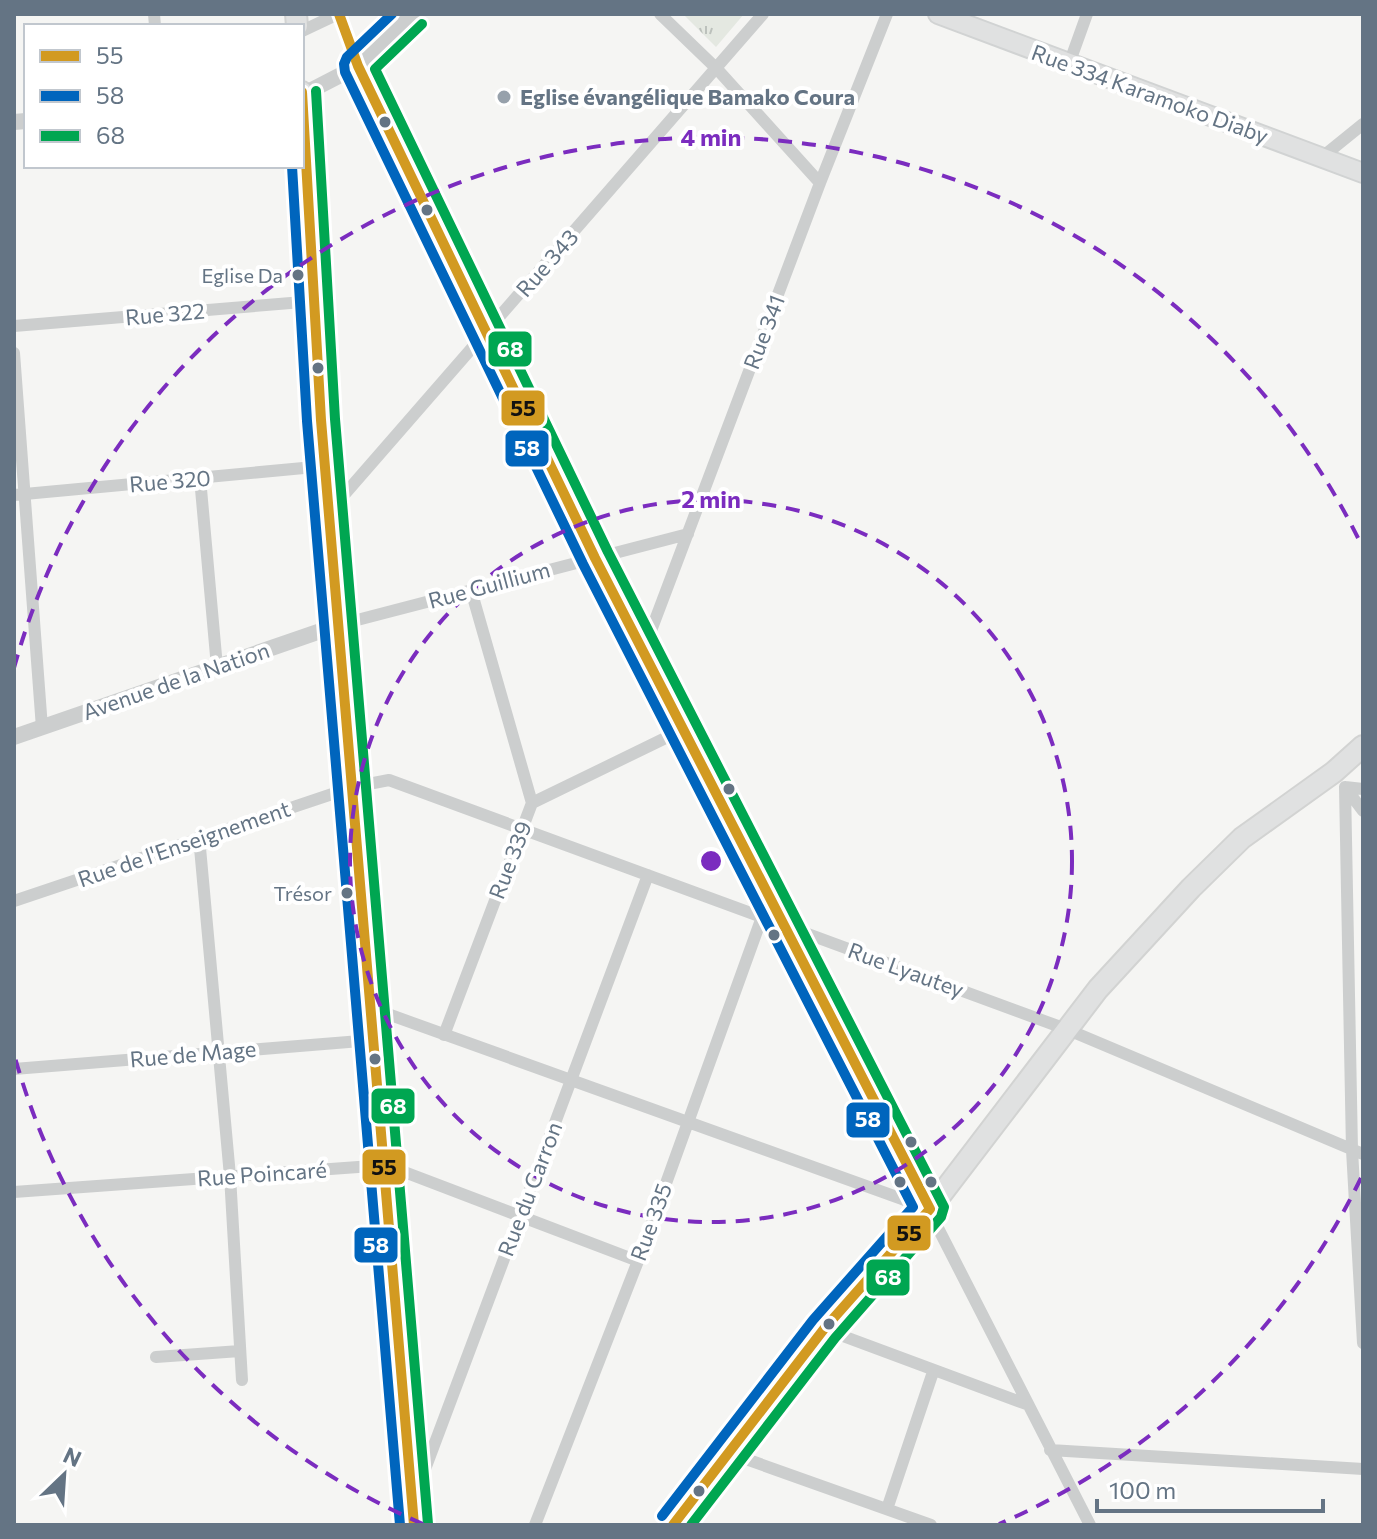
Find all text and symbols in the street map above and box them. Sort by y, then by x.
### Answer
legend [24,24,304,168]
street label: Rue 334 Karamoko Diaby [1028,38,1272,149]
text: 55 [96,40,124,69]
text: 58 [96,80,124,109]
place label: Eglise évangélique Bamako Coura [520,83,855,110]
marker: Eglise évangélique Bamako Coura [495,88,513,106]
unlabelled marker [377,114,393,130]
text: 68 [96,120,125,149]
text: 4 min [681,122,741,151]
unlabelled marker [419,202,435,218]
street label: Rue 343 [510,223,583,302]
place label: Eglise Da [201,263,283,287]
marker: Eglise Da [290,267,306,283]
street label: Rue 341 [737,291,790,373]
street label: Rue 322 [124,297,206,330]
line badge: 68 [487,330,533,368]
text: 68 [496,335,524,362]
unlabelled marker [310,360,326,376]
line badge: 55 [500,389,546,427]
text: 55 [510,394,536,421]
line badge: 58 [504,429,550,468]
text: 58 [514,434,540,461]
street label: Rue 320 [128,463,212,498]
text: 2 min [681,484,741,513]
street label: Rue Guillium [425,555,553,614]
street label: Avenue de la Nation [79,636,273,725]
unlabelled marker [721,781,737,797]
street label: Rue de l'Enseignement [74,794,294,893]
street label: Rue 339 [482,817,537,903]
centre of rings [697,847,725,875]
place label: Trésor [274,881,332,905]
marker: Trésor [339,885,355,901]
unlabelled marker [766,927,782,943]
street label: Rue Lyautey [845,936,968,1003]
street label: Rue de Mage [129,1035,257,1072]
unlabelled marker [367,1051,383,1067]
line badge: 68 [370,1087,416,1125]
text: 68 [379,1092,407,1119]
line badge: 58 [845,1101,891,1139]
text: 58 [855,1105,881,1132]
street label: Rue du Carron [492,1118,567,1260]
unlabelled marker [903,1134,919,1150]
line badge: 55 [361,1148,407,1186]
text: 55 [371,1153,397,1180]
street label: Rue Poincaré [196,1156,328,1192]
unlabelled marker [892,1174,908,1190]
unlabelled marker [923,1174,939,1190]
street label: Rue 335 [624,1179,677,1264]
line badge: 55 [886,1214,932,1252]
text: 55 [896,1219,922,1246]
line badge: 58 [353,1226,399,1264]
text: 58 [363,1231,389,1258]
line badge: 68 [865,1258,911,1297]
text: 68 [874,1263,902,1290]
unlabelled marker [821,1316,837,1332]
north arrow [24,1435,104,1515]
text: N [59,1441,86,1472]
scale bar [1097,1463,1323,1513]
text: 100 m [1109,1475,1176,1504]
unlabelled marker [691,1483,707,1499]

